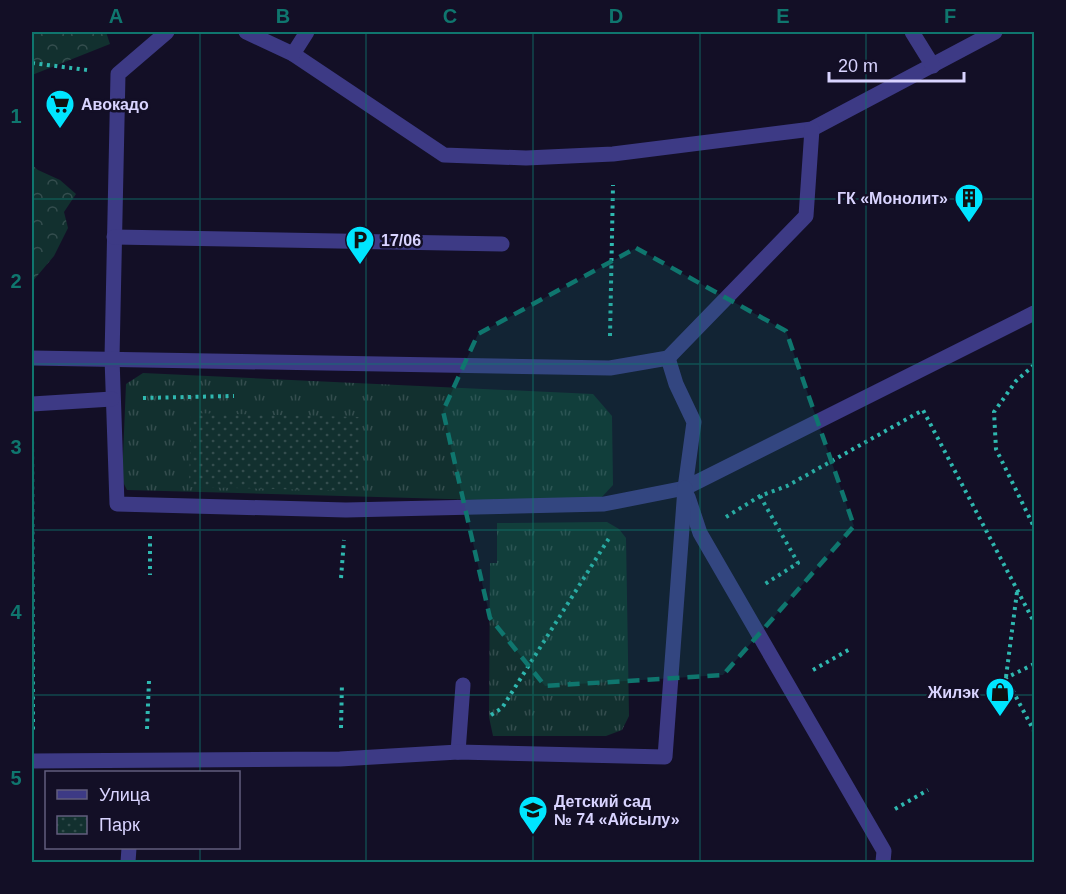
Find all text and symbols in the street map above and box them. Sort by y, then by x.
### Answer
text: A [109,5,123,27]
text: B [276,5,290,27]
text: C [443,5,457,27]
text: D [609,5,623,27]
text: E [776,5,790,27]
text: F [944,5,956,27]
scale bar [829,45,964,83]
text: 20 m [838,56,878,76]
supermarket icon: Авокадо [44,88,76,130]
place label: Авокадо [81,96,149,113]
text: 1 [10,105,22,127]
building icon: ГК «Монолит» [953,182,985,224]
place label: ГК «Монолит» [837,190,948,207]
parking icon: 17/06 [344,224,376,266]
place label: 17/06 [381,232,421,249]
text: 2 [10,270,22,292]
text: 3 [10,436,22,458]
text: 4 [10,601,22,623]
shop icon: Жилэк [984,676,1016,718]
place label: Жилэк [927,684,980,701]
text: 5 [10,767,22,789]
legend [45,771,240,849]
text: Улица [99,785,151,805]
place label: Детский сад № 74 «Айсылу» [554,793,680,828]
school or university icon: Детский сад № 74 «Айсылу» [517,794,549,836]
text: Парк [99,815,140,835]

